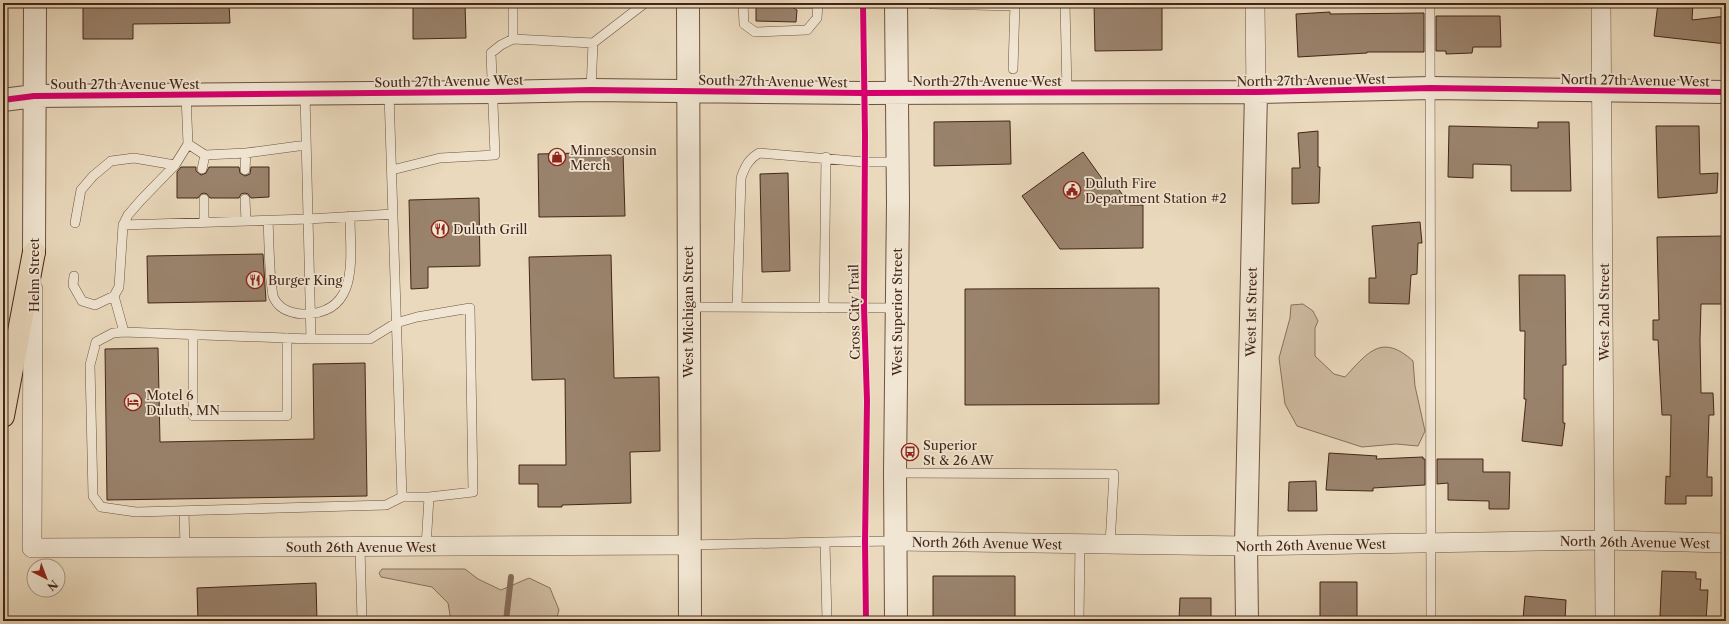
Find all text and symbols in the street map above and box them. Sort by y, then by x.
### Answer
street label: North 27th Avenue West [1236,71,1386,89]
street label: North 27th Avenue West [1560,71,1710,89]
street label: South 27th Avenue West [374,72,524,90]
street label: South 27th Avenue West [698,72,848,90]
street label: North 27th Avenue West [912,73,1062,89]
street label: South 27th Avenue West [50,76,200,92]
place label: Minnesconsin Merch [570,142,657,173]
shop icon: Minnesconsin Merch [547,147,567,167]
place label: Duluth Fire Department Station #2 [1085,175,1227,206]
public building icon: Duluth Fire Department Station #2 [1062,180,1082,200]
restaurant icon: Duluth Grill [430,219,450,239]
place label: Duluth Grill [453,221,527,237]
street label: Helm Street [26,237,42,312]
street label: West Michigan Street [680,246,696,379]
street label: West Superior Street [889,248,905,377]
street label: West 2nd Street [1596,263,1612,362]
street label: Cross City Trail [845,264,863,360]
street label: West 1st Street [1242,266,1260,358]
restaurant icon: Burger King [245,270,265,290]
place label: Burger King [268,272,342,288]
place label: Motel 6 Duluth, MN [146,387,220,418]
hotel icon: Motel 6 Duluth, MN [123,392,143,412]
place label: Superior St & 26 AW [923,437,994,468]
bus stop icon: Superior St & 26 AW [900,442,920,462]
street label: North 26th Avenue West [1560,533,1711,551]
street label: North 26th Avenue West [912,534,1063,552]
street label: North 26th Avenue West [1236,536,1387,554]
street label: South 26th Avenue West [286,539,437,555]
north arrow [26,558,66,598]
text: N [44,577,61,594]

